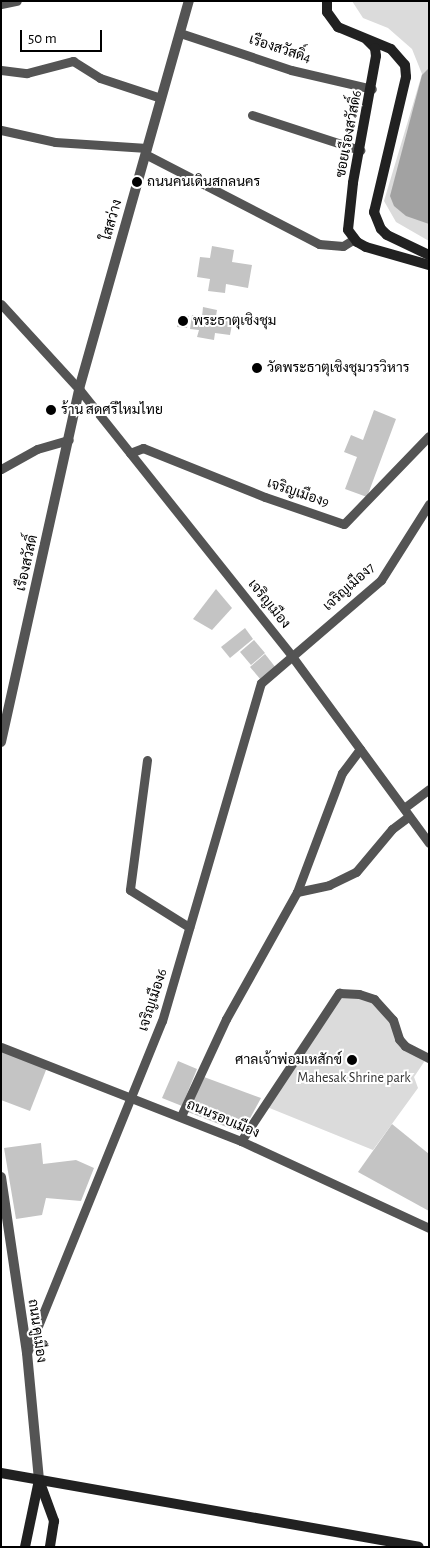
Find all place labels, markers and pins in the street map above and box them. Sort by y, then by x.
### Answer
place label: ถนนคนเดินสกลนคร [147,174,260,190]
marker: ถนนคนเดินสกลนคร [131,176,143,188]
place label: พระธาตุเชิงชุม [193,313,276,329]
marker: พระธาตุเชิงชุม [177,315,189,327]
place label: วัดพระธาตุเชิงชุมวรวิหาร [267,360,410,376]
marker: วัดพระธาตุเชิงชุมวรวิหาร [251,362,263,374]
place label: ร้าน สดศรีไหมไทย [61,402,163,418]
marker: ร้าน สดศรีไหมไทย [45,404,57,416]
place label: ศาลเจ้าพ่อมเหสักข์ [235,1052,342,1068]
marker: ศาลเจ้าพ่อมเหสักข์ [346,1054,358,1066]

